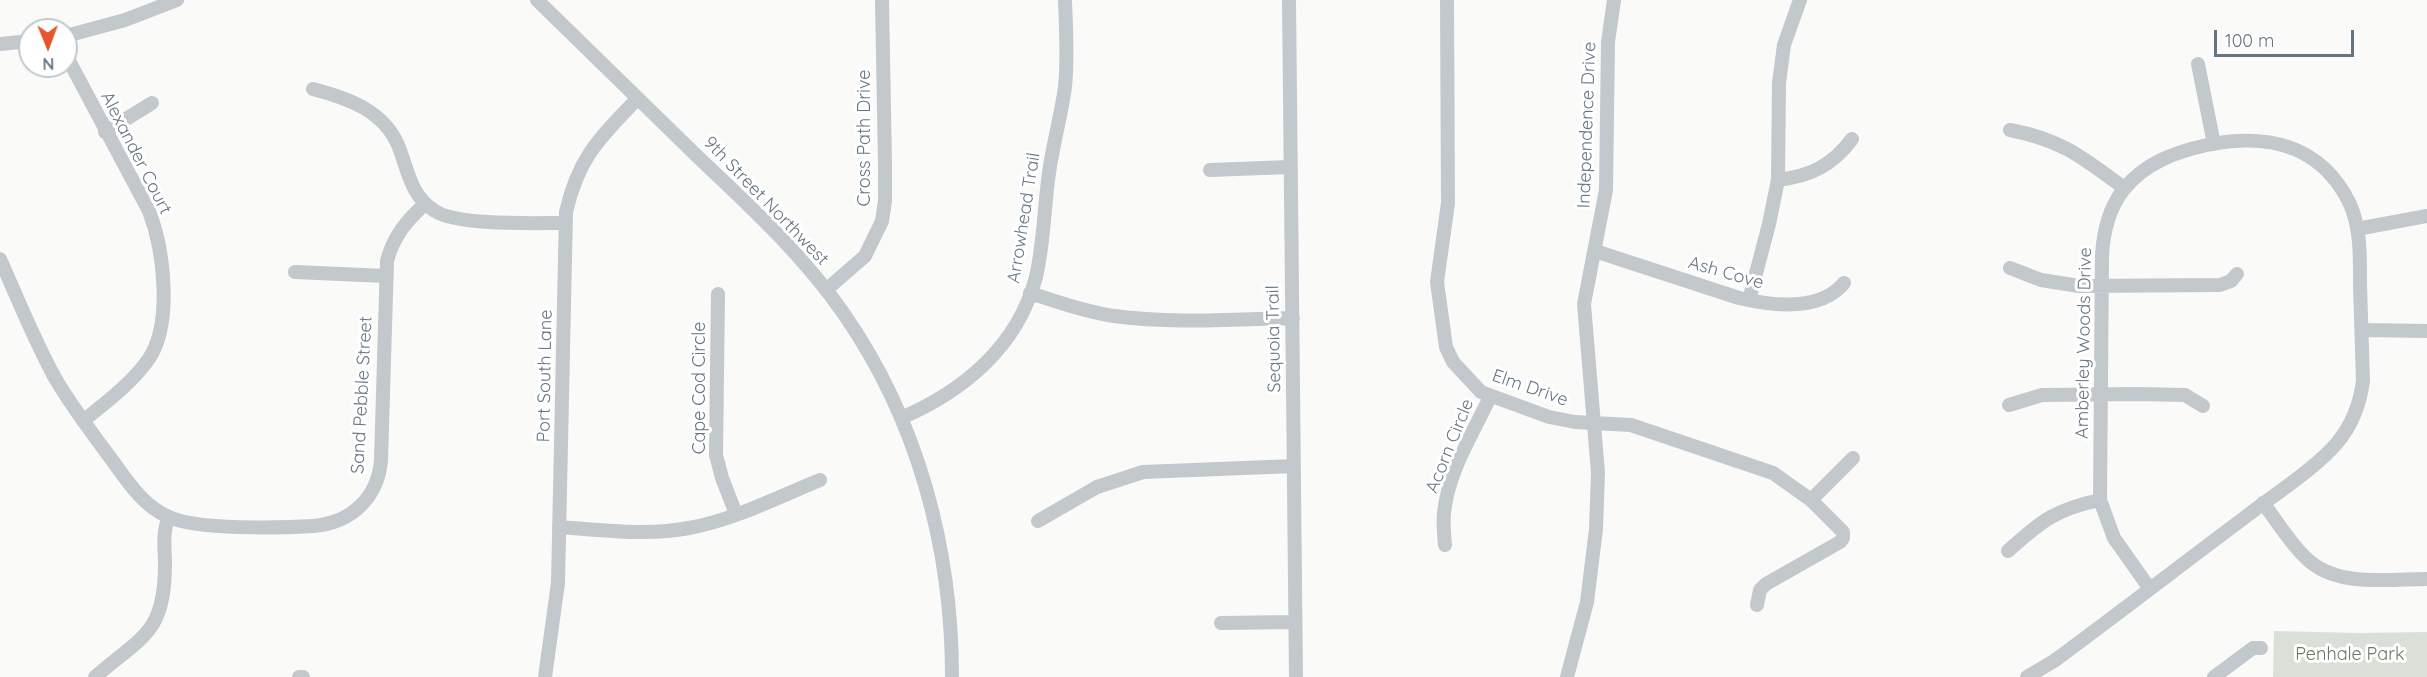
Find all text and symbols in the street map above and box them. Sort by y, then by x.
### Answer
north arrow [18,18,78,78]
scale bar [2217,18,2356,56]
text: 100 m [2225,29,2274,52]
street label: Independence Drive [1573,41,1601,209]
text: N [42,54,54,74]
street label: Cross Path Drive [854,69,876,207]
street label: Alexander Court [96,88,176,218]
street label: 9th Street Northwest [699,132,833,270]
street label: Arrowhead Trail [1003,151,1045,285]
street label: Amberley Woods Drive [2072,247,2096,439]
street label: Ash Cove [1686,252,1766,294]
street label: Sequoia Trail [1262,285,1286,393]
street label: Port South Lane [533,309,557,443]
street label: Sand Pebble Street [347,316,377,474]
street label: Cape Cod Circle [689,322,711,454]
street label: Elm Drive [1489,365,1571,411]
street label: Acorn Circle [1421,396,1479,496]
park label: Penhale Park [2295,644,2405,666]

